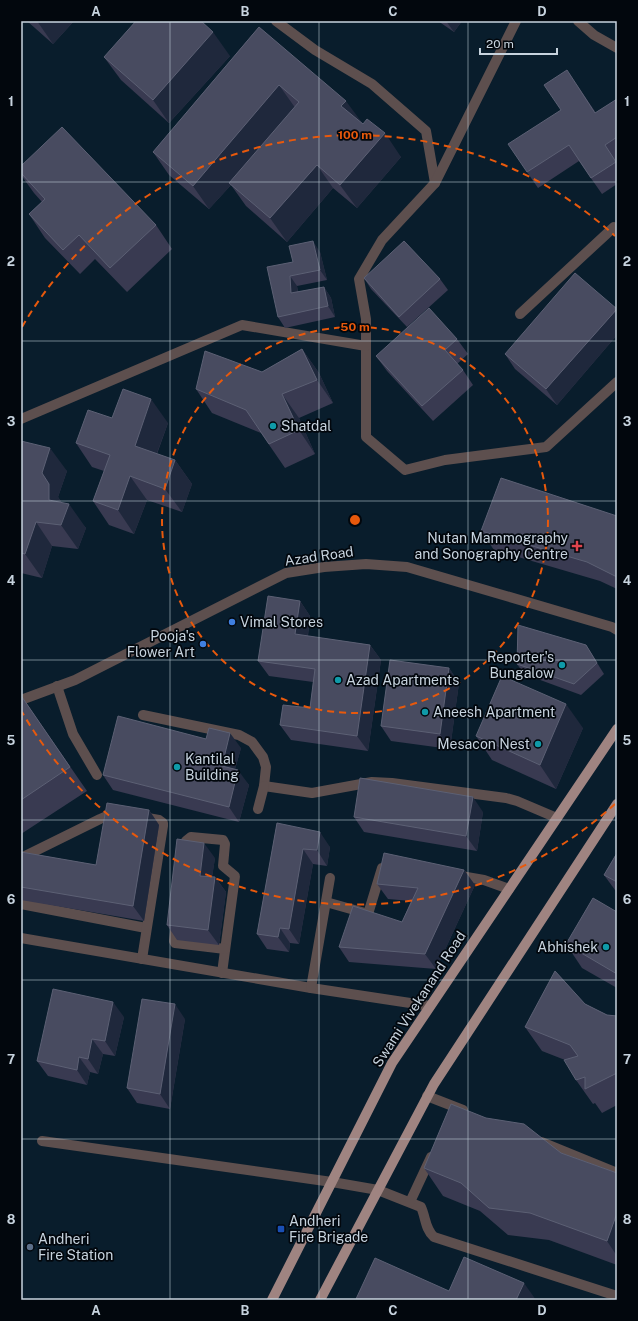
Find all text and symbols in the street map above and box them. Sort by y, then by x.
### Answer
text: A [91,4,101,19]
text: B [241,4,250,19]
text: C [388,4,398,19]
text: D [537,4,547,19]
scale bar [480,30,557,56]
text: 20 m [486,37,514,51]
text: 1 [8,94,14,109]
text: 1 [624,94,630,109]
text: 100 m [338,128,372,142]
text: 2 [7,254,15,269]
text: 2 [623,254,631,269]
text: 50 m [340,320,370,334]
text: 3 [7,414,16,429]
text: 3 [623,414,632,429]
place label: Shatdal [281,418,331,434]
marker: Shatdal [268,421,278,431]
centre of rings [348,513,362,527]
place label: Nutan Mammography and Sonography Centre [414,530,569,562]
marker: Nutan Mammography and Sonography Centre [571,540,583,552]
street label: Azad Road [284,543,354,569]
text: 4 [7,573,16,588]
text: 4 [623,573,632,588]
place label: Vimal Stores [240,614,323,630]
marker: Vimal Stores [227,617,237,627]
place label: Pooja's Flower Art [127,628,195,660]
marker: Pooja's Flower Art [198,639,208,649]
place label: Reporter's Bungalow [487,649,554,681]
marker: Reporter's Bungalow [557,660,567,670]
place label: Azad Apartments [346,672,459,688]
marker: Azad Apartments [333,675,343,685]
place label: Aneesh Apartment [433,704,555,720]
marker: Aneesh Apartment [420,707,430,717]
text: 5 [7,733,16,748]
text: 5 [623,733,632,748]
place label: Mesacon Nest [437,736,530,752]
marker: Mesacon Nest [533,739,543,749]
place label: Kantilal Building [185,751,239,783]
marker: Kantilal Building [172,762,182,772]
text: 6 [7,892,16,907]
text: 6 [623,892,632,907]
street label: Swami Vivekanand Road [369,928,469,1070]
place label: Abhishek [537,939,598,955]
marker: Abhishek [601,942,611,952]
text: 7 [7,1052,15,1067]
text: 7 [623,1052,631,1067]
text: 8 [7,1212,16,1227]
text: 8 [623,1212,632,1227]
place label: Andheri Fire Brigade [289,1213,368,1245]
marker: Andheri Fire Brigade [276,1224,286,1234]
place label: Andheri Fire Station [38,1231,113,1263]
marker: Andheri Fire Station [25,1242,35,1252]
text: A [91,1303,101,1318]
text: B [241,1303,250,1318]
text: C [388,1303,398,1318]
text: D [537,1303,547,1318]

